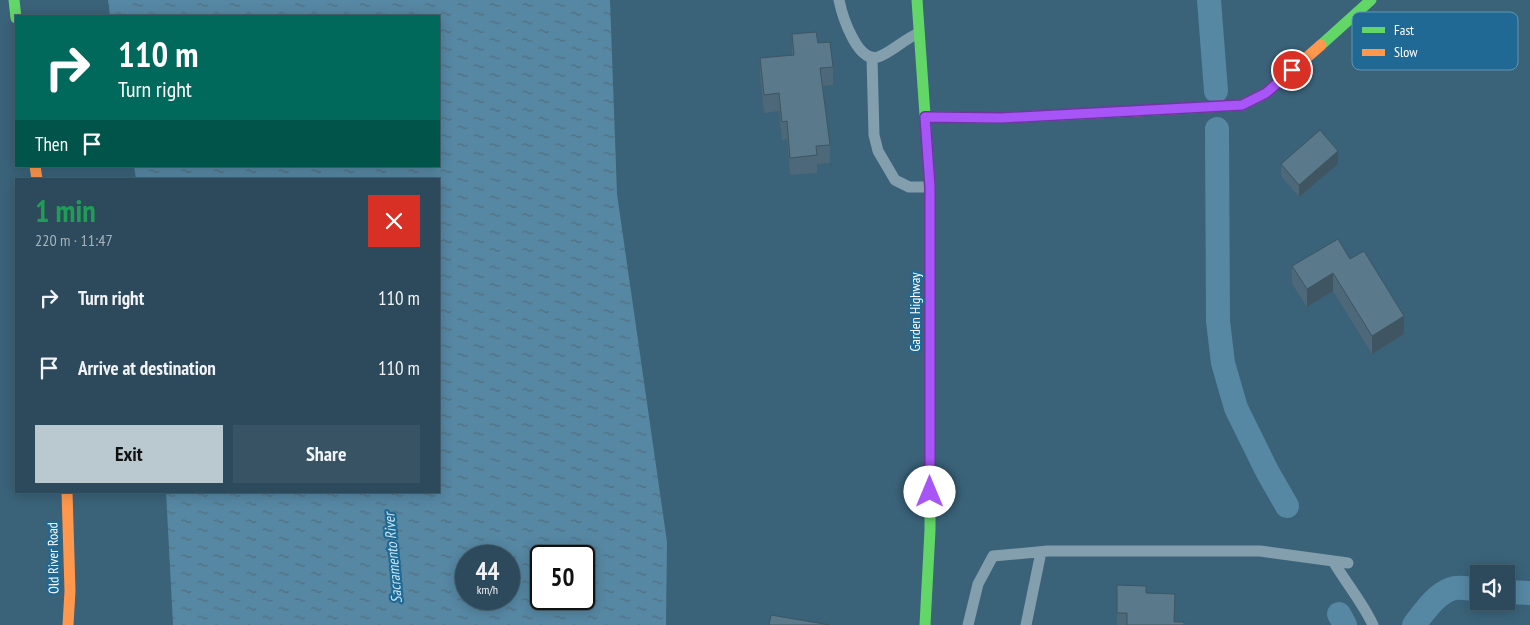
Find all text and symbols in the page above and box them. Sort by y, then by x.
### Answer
legend [1352,12,1518,70]
text: Fast [1394,21,1414,39]
text: 110 m [118,31,199,77]
icon: right [35,35,100,100]
text: Slow [1394,43,1418,61]
pin [1271,49,1313,91]
icon: arrive [1278,56,1306,84]
text: Turn right [118,75,192,103]
icon: arrive [78,130,106,158]
text: Then [35,132,68,156]
text: 1 min [35,191,96,230]
button: close [368,195,420,247]
text: 220 m · 11:47 [35,230,113,250]
street label: Garden Highway [906,272,924,352]
icon: right [35,284,63,312]
text: Turn right [78,286,144,310]
text: 110 m [378,286,420,310]
icon: arrive [35,354,63,382]
text: Arrive at destination [78,356,216,380]
text: 110 m [378,356,420,380]
button: Exit [35,425,223,483]
button: Share [233,425,420,483]
position arrow [903,465,955,517]
water label: Sacramento River [379,510,406,604]
street label: Old River Road [43,522,63,594]
speed limit sign: 50 [530,545,595,610]
text: 44 [476,555,499,587]
map controls [1470,565,1515,610]
button: sound [1470,565,1515,610]
text: km/h [477,582,498,597]

